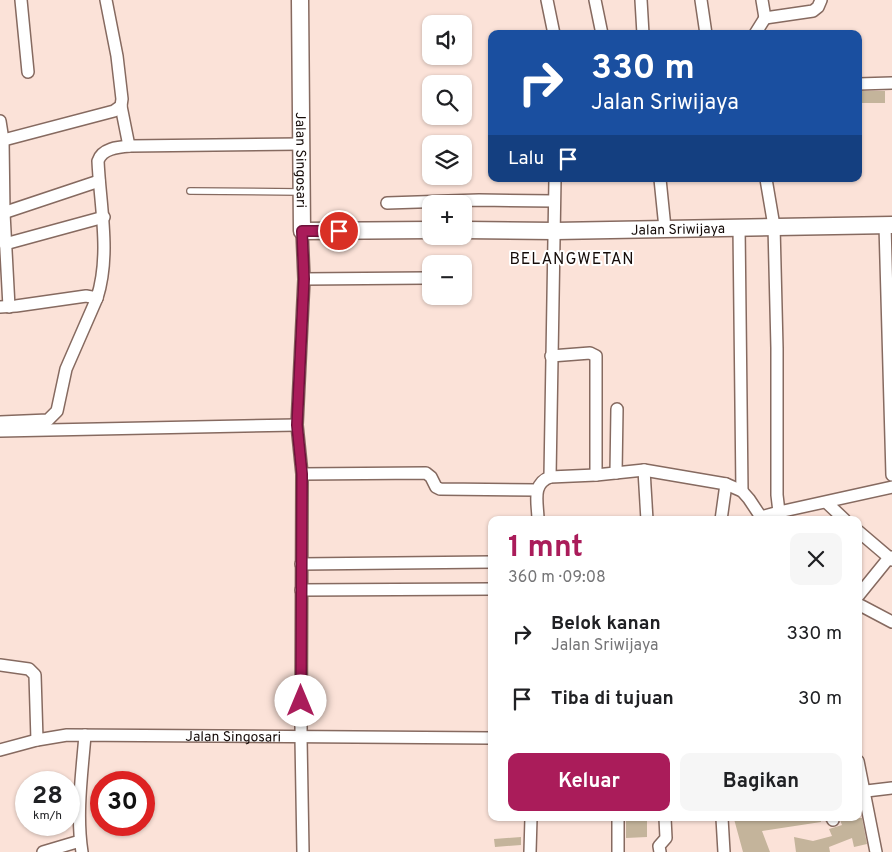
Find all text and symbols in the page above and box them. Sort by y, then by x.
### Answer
map controls [422,15,472,305]
button: sound [422,15,472,65]
text: 330 m [591,47,695,91]
icon: right [508,50,573,115]
button: search [422,75,472,125]
text: Jalan Sriwijaya [591,90,739,117]
street label: Jalan Singosari [291,112,309,208]
button: layers [422,135,472,185]
icon: arrive [554,145,582,173]
text: Lalu [508,147,544,171]
button: + [422,195,472,245]
pin [318,210,360,252]
icon: arrive [325,217,353,245]
street label: Jalan Sriwijaya [631,221,725,240]
district label: BELANGWETAN [509,250,635,270]
button: − [422,255,472,305]
text: 1 mnt [508,530,583,567]
button: close [790,533,842,585]
text: 360 m · 09:08 [508,568,606,588]
text: Belok kanan [551,612,661,636]
icon: right [508,620,536,648]
text: 330 m [787,622,842,646]
text: Jalan Sriwijaya [551,636,659,656]
position arrow [274,674,326,726]
icon: arrive [508,685,536,713]
text: Tiba di tujuan [551,687,674,711]
text: 30 m [798,687,842,711]
street label: Jalan Singosari [185,729,281,747]
button: Keluar [508,753,670,811]
button: Bagikan [680,753,842,811]
speed limit sign: 30 [90,771,155,836]
text: 28 [32,781,63,813]
text: km/h [33,808,62,824]

